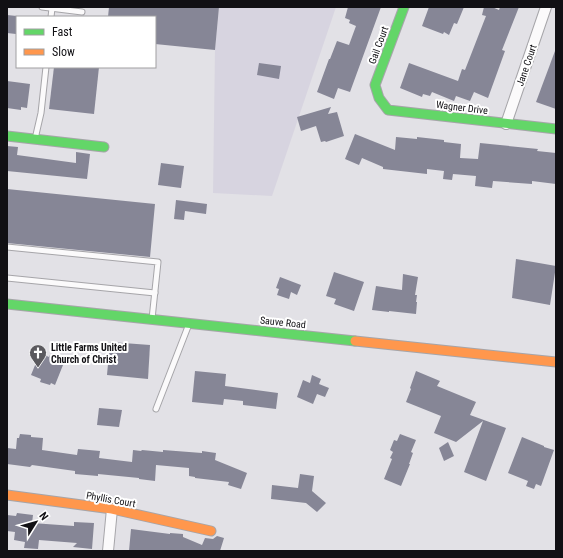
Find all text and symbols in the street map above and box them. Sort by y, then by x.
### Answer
legend [16,16,156,68]
text: Fast [52,25,73,39]
street label: Gail Court [367,25,390,66]
street label: Jane Court [514,43,539,87]
text: Slow [52,45,75,59]
street label: Wagner Drive [435,99,489,116]
street label: Sauve Road [259,315,306,330]
place label: Little Farms United Church of Christ [51,342,127,365]
church icon: Little Farms United Church of Christ [28,343,48,368]
street label: Phyllis Court [85,490,137,509]
north arrow [16,502,56,542]
text: N [36,510,51,523]

